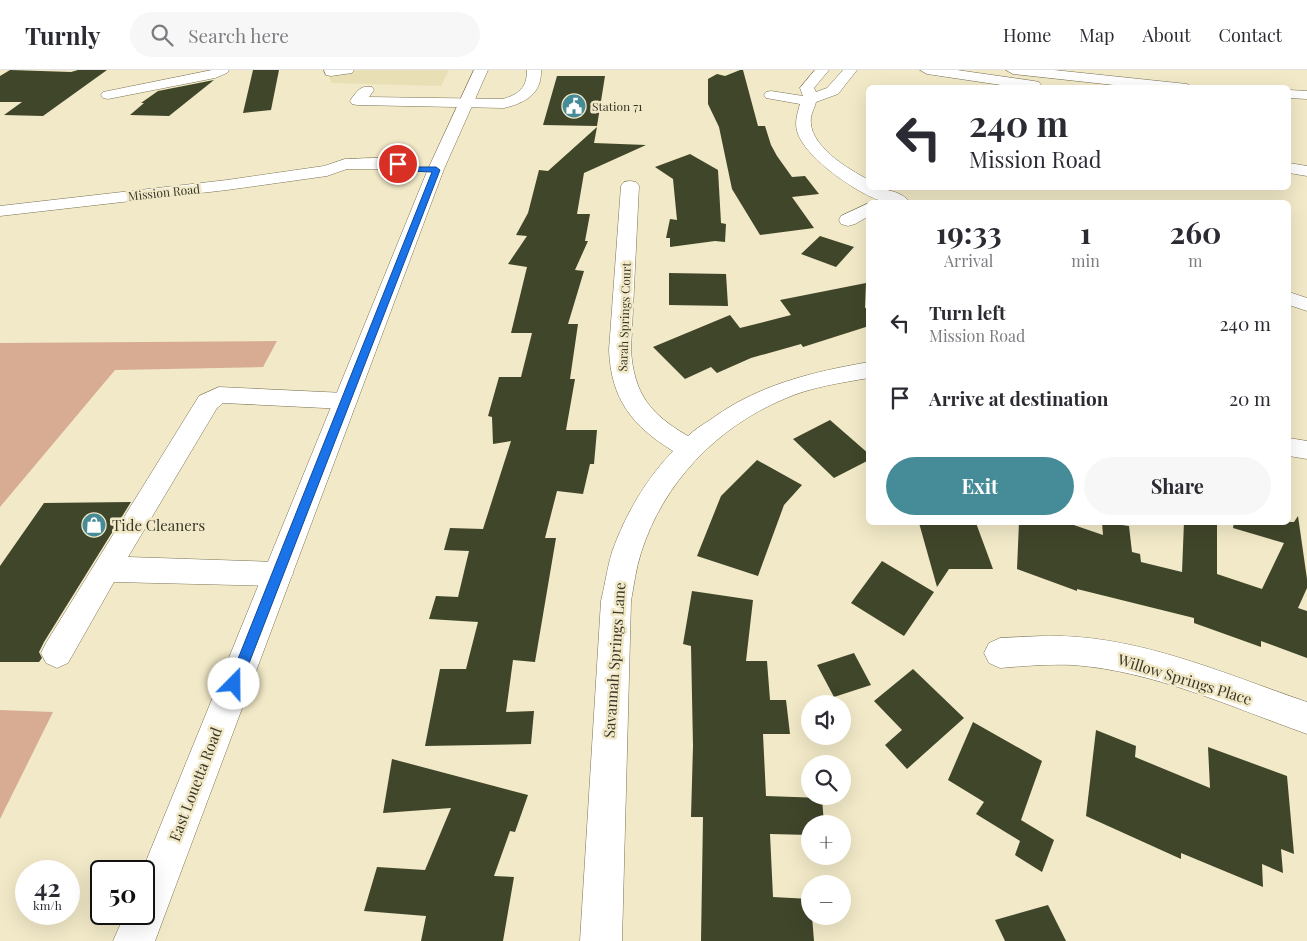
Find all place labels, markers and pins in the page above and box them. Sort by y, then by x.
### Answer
public building icon: Station 71 [561,93,587,119]
place label: Station 71 [592,98,643,114]
pin [377,143,419,185]
shop icon: Tide Cleaners [81,512,107,538]
place label: Tide Cleaners [112,515,205,535]

